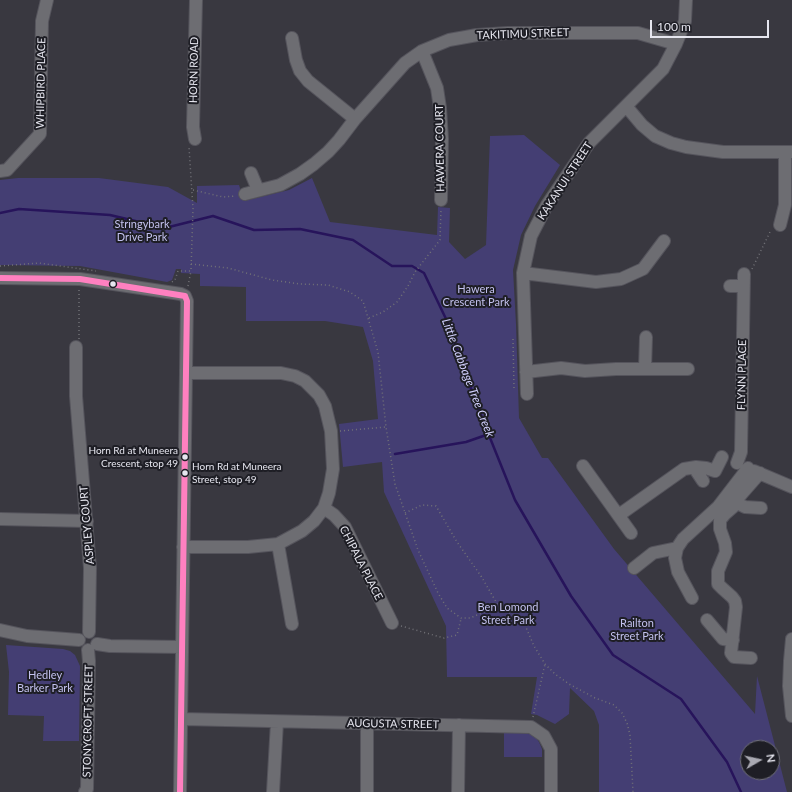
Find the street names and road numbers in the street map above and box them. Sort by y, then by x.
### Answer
street label: TAKITIMU STREET [476,26,570,42]
street label: WHIPBIRD PLACE [34,37,48,129]
street label: HORN ROAD [187,37,201,103]
street label: HAWERA COURT [433,104,447,192]
street label: KAKANUI STREET [535,139,595,223]
street label: FLYNN PLACE [735,340,749,410]
street label: ASPLEY COURT [77,485,97,565]
street label: CHIPALA PLACE [337,524,385,602]
street label: STONYCROFT STREET [80,664,96,778]
street label: AUGUSTA STREET [347,717,439,731]

